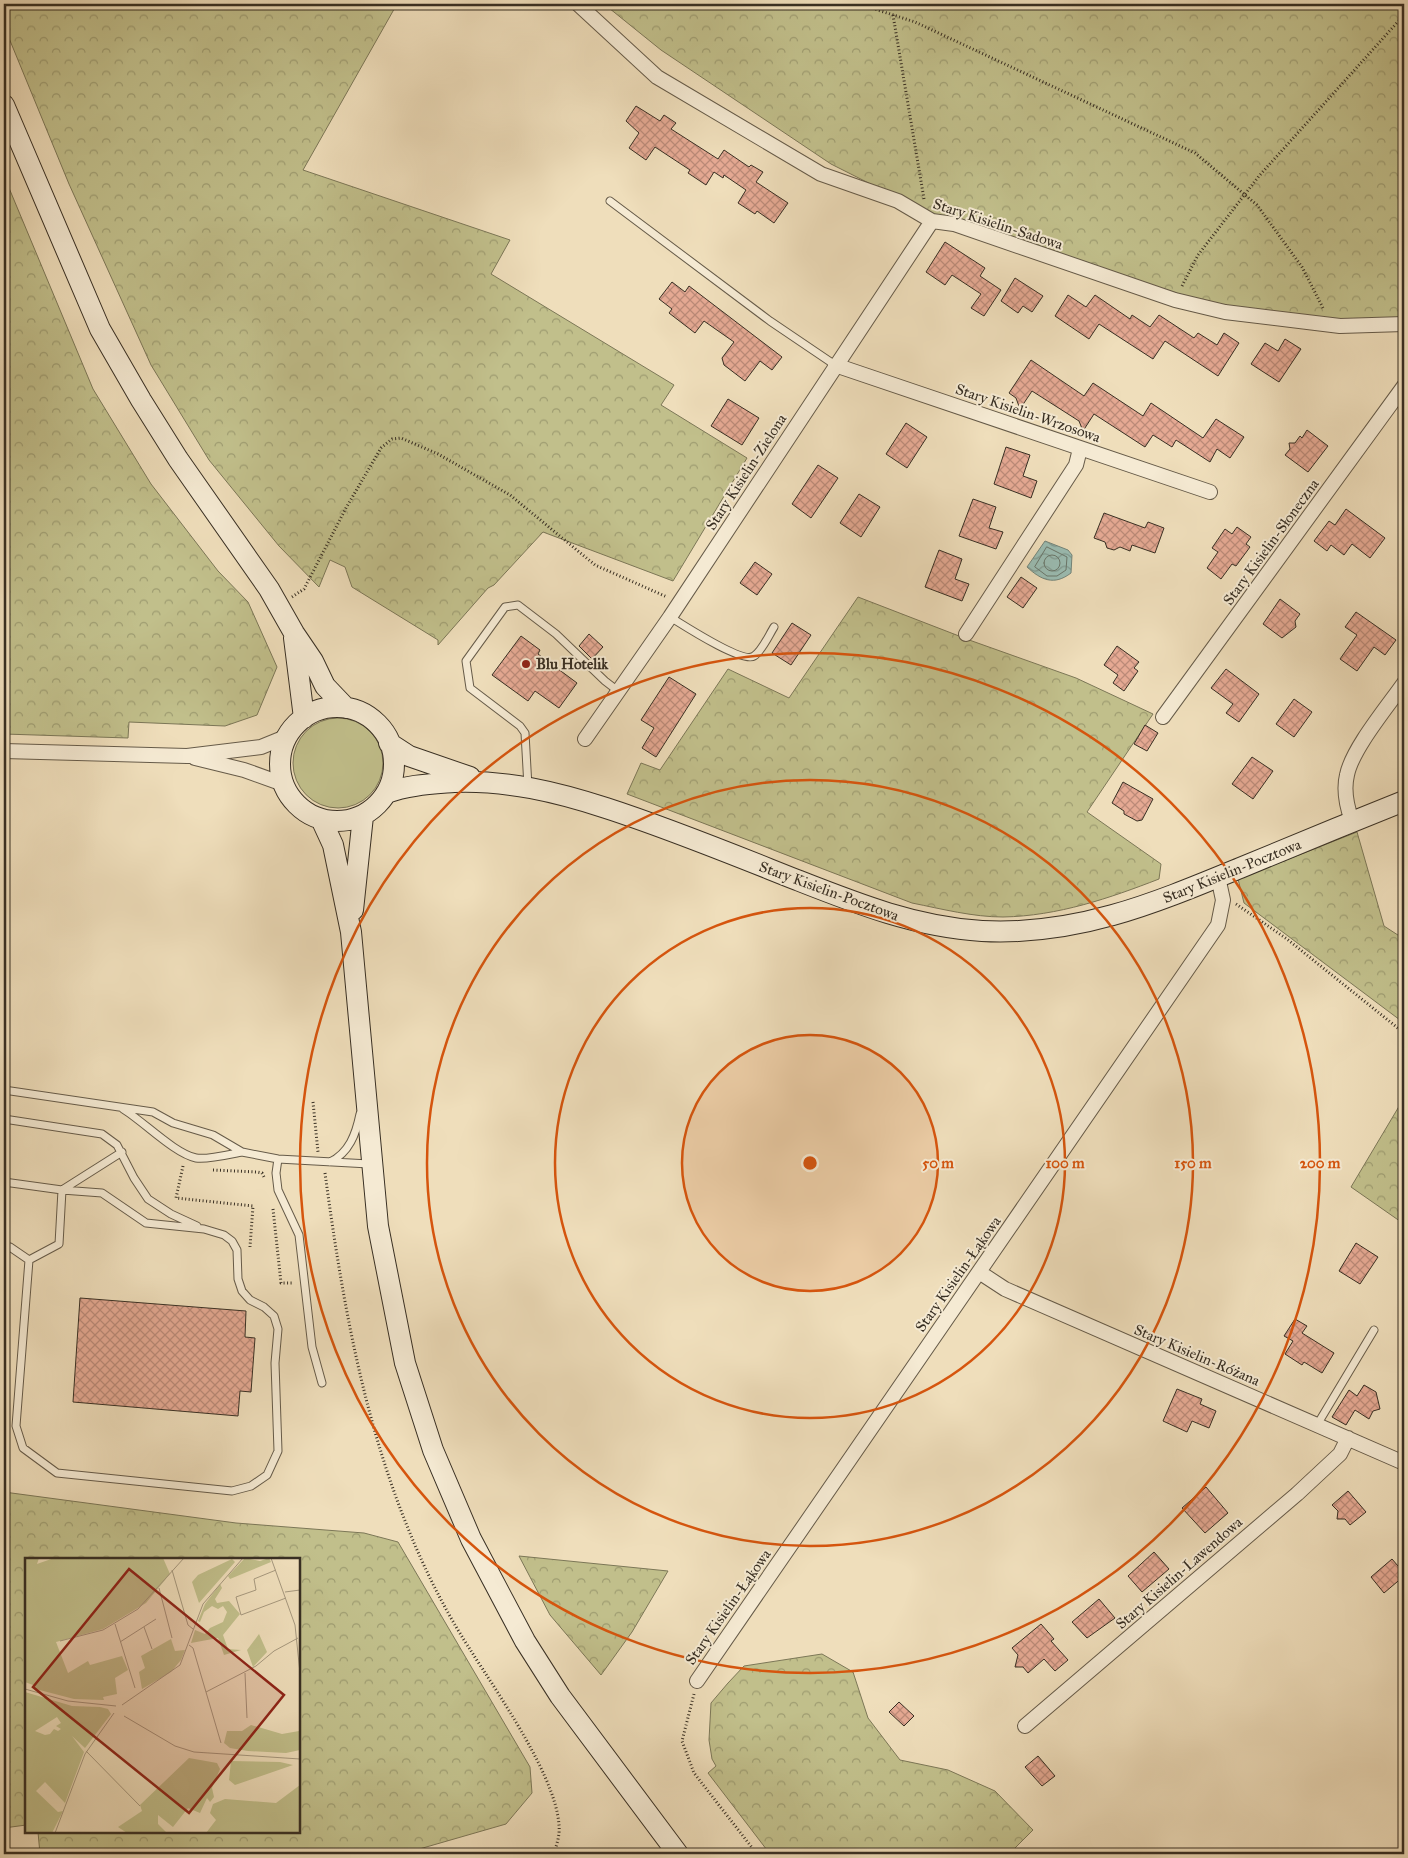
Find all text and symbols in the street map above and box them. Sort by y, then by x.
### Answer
street label: Stary Kisielin-Sadowa [931,195,1066,254]
street label: Stary Kisielin-Wrzosowa [953,380,1104,447]
street label: Stary Kisielin-Zielona [702,410,791,533]
street label: Stary Kisielin-Słoneczna [1219,475,1323,609]
place label: Blu Hotelik [536,655,609,673]
marker: Blu Hotelik [520,658,532,670]
street label: Stary Kisielin-Pocztowa [1160,835,1304,907]
street label: Stary Kisielin-Pocztowa [757,857,902,925]
centre of rings [801,1154,819,1172]
text: 50 m [922,1154,954,1172]
text: 100 m [1045,1154,1085,1172]
text: 150 m [1174,1154,1212,1172]
text: 200 m [1300,1154,1341,1172]
street label: Stary Kisielin-Łąkowa [911,1212,1005,1335]
street label: Stary Kisielin-Różana [1131,1320,1263,1390]
street label: Stary Kisielin-Lawendowa [1112,1513,1246,1633]
street label: Stary Kisielin-Łąkowa [681,1545,775,1668]
inset map [25,1558,300,1833]

